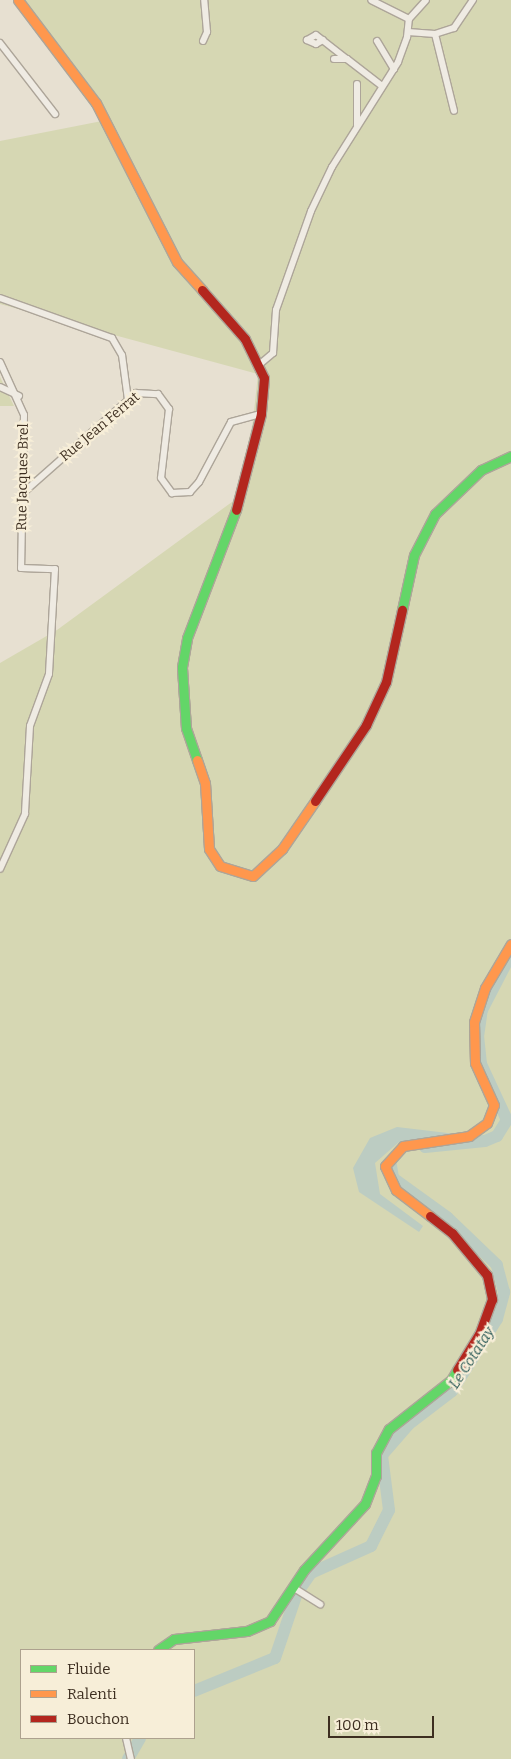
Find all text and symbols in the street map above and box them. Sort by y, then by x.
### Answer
street label: Rue Jean Ferrat [57,389,143,465]
street label: Rue Jacques Brel [14,423,32,531]
water label: Le Cotatay [445,1324,499,1392]
legend [20,1649,195,1739]
text: Fluide [67,1660,110,1678]
text: Ralenti [67,1685,117,1703]
scale bar [331,1706,437,1738]
text: Bouchon [67,1710,129,1728]
text: 100 m [336,1716,379,1734]

